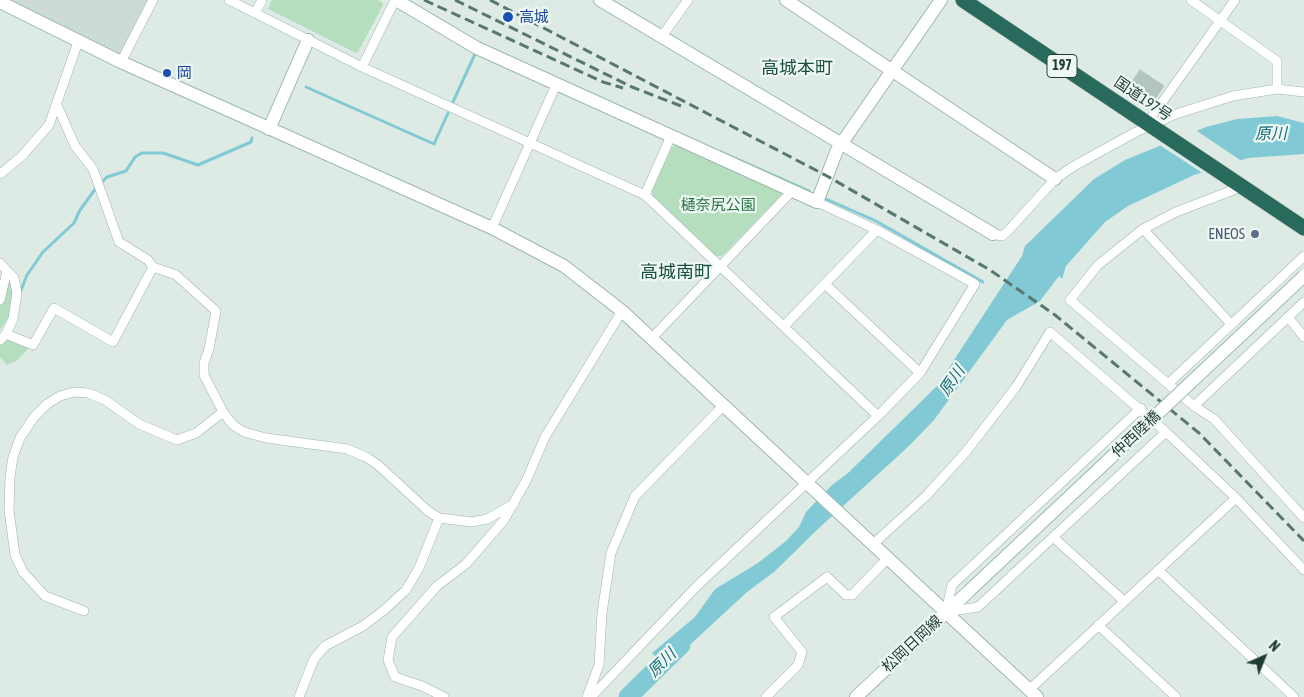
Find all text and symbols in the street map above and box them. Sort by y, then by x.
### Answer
place label: 高城 [519,8,549,26]
marker: 高城 [501,10,515,24]
road number: 197 [1047,54,1077,78]
district label: 高城本町 [761,57,833,79]
place label: 岡 [177,64,192,82]
marker: 岡 [161,67,173,79]
street label: 国道197号 [1111,73,1175,125]
water label: 原川 [1255,124,1287,144]
park label: 樋奈尻公園 [681,196,755,214]
place label: ENEOS [1208,225,1245,243]
marker: ENEOS [1249,228,1261,240]
district label: 高城南町 [640,261,712,283]
water label: 原川 [935,362,969,400]
street label: 仲西陸橋 [1108,407,1164,461]
street label: 松岡日岡線 [878,612,946,676]
north arrow [1239,632,1289,682]
text: N [1266,638,1283,655]
water label: 原川 [644,645,680,681]

